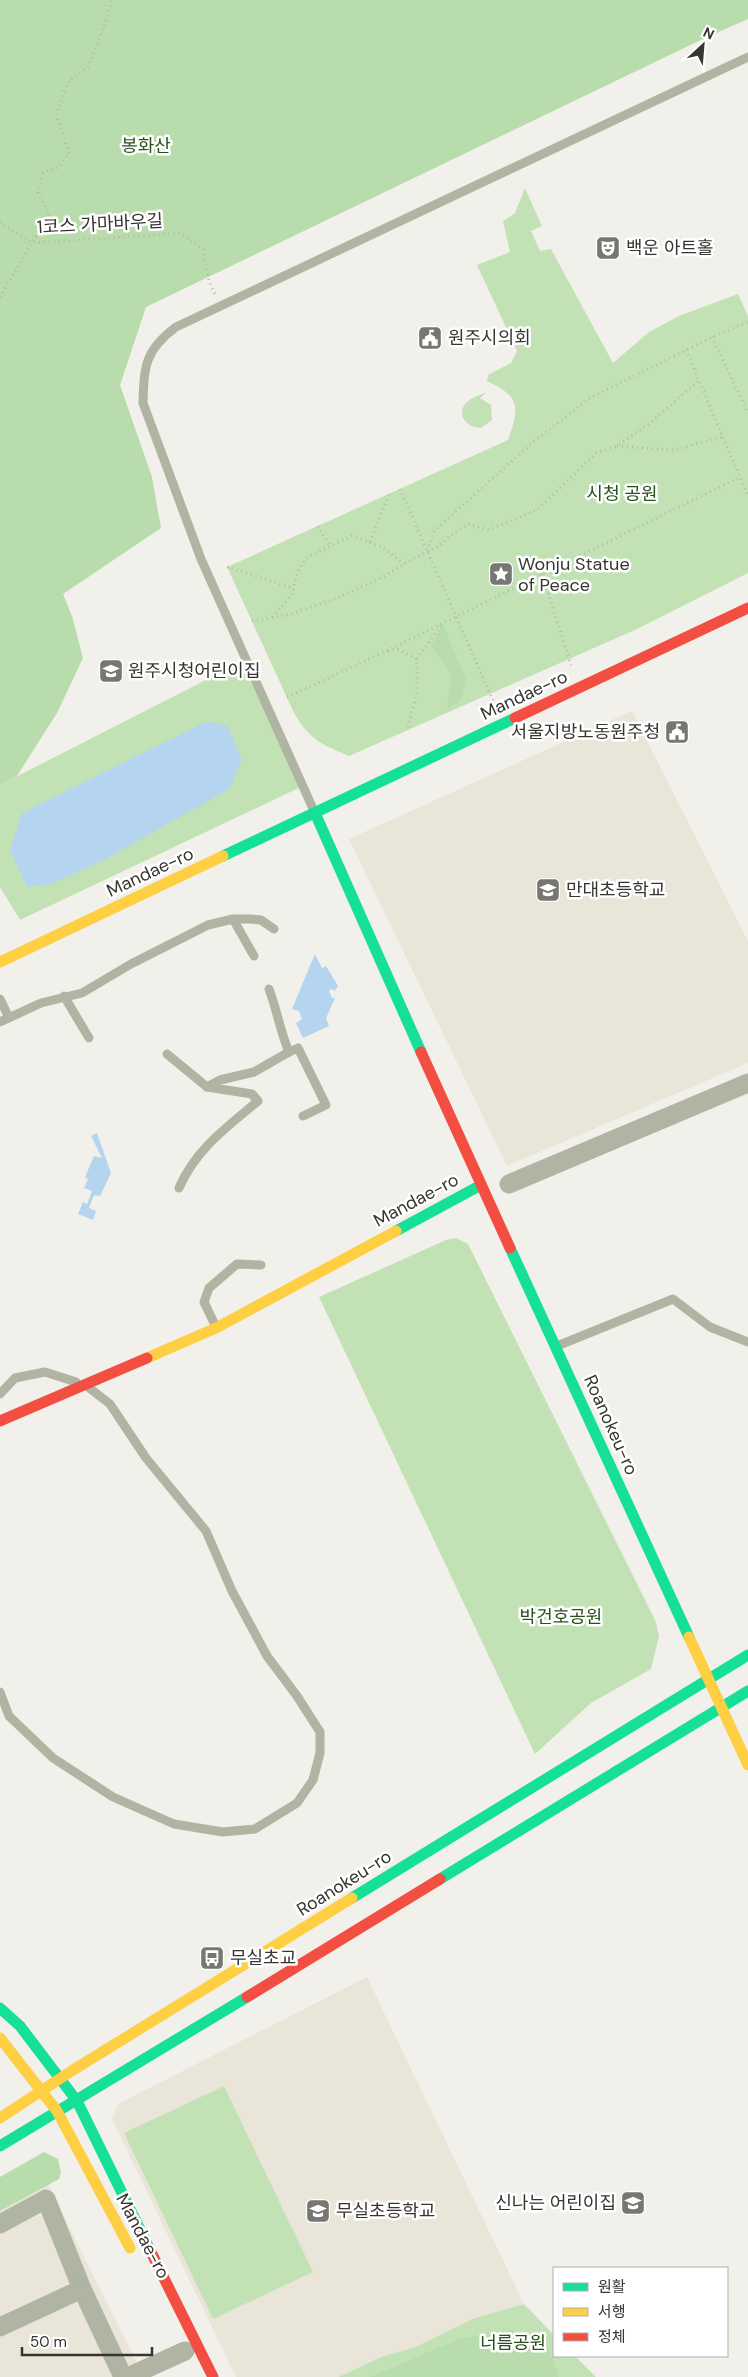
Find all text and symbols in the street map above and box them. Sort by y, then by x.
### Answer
north arrow [678,20,728,70]
text: N [700,23,717,44]
park label: 봉화산 [121,134,171,158]
street label: 1코스 가마바우길 [36,209,164,239]
theatre icon: 백운 아트홀 [595,235,621,261]
place label: 백운 아트홀 [626,236,714,260]
public building icon: 원주시의회 [417,325,443,351]
place label: 원주시의회 [448,326,531,350]
park label: 시청 공원 [586,482,658,506]
place label: Wonju Statue of Peace [518,552,630,597]
place icon: Wonju Statue of Peace [488,561,514,587]
school or university icon: 원주시청어린이집 [98,658,124,684]
place label: 원주시청어린이집 [128,659,260,683]
street label: Mandae-ro [477,664,571,726]
public building icon: 서울지방노동원주청 [664,719,690,745]
place label: 서울지방노동원주청 [511,720,660,744]
street label: Mandae-ro [103,841,197,903]
school or university icon: 만대초등학교 [535,877,561,903]
place label: 만대초등학교 [566,878,665,902]
street label: Mandae-ro [369,1168,463,1232]
street label: Roanokeu-ro [578,1371,644,1479]
park label: 박건호공원 [520,1605,602,1629]
street label: Roanokeu-ro [292,1844,396,1922]
bus stop icon: 무실초교 [199,1945,225,1971]
place label: 무실초교 [230,1946,296,1970]
street label: Mandae-ro [111,2189,175,2283]
school or university icon: 신나는 어린이집 [620,2190,646,2216]
place label: 신나는 어린이집 [495,2191,616,2215]
school or university icon: 무실초등학교 [305,2198,331,2224]
place label: 무실초등학교 [336,2199,435,2223]
legend [553,2267,728,2357]
text: 원활 [598,2277,626,2297]
text: 서행 [598,2302,626,2322]
scale bar [22,2324,152,2356]
text: 정체 [598,2327,626,2347]
park label: 너름공원 [480,2331,546,2355]
text: 50 m [30,2332,67,2352]

